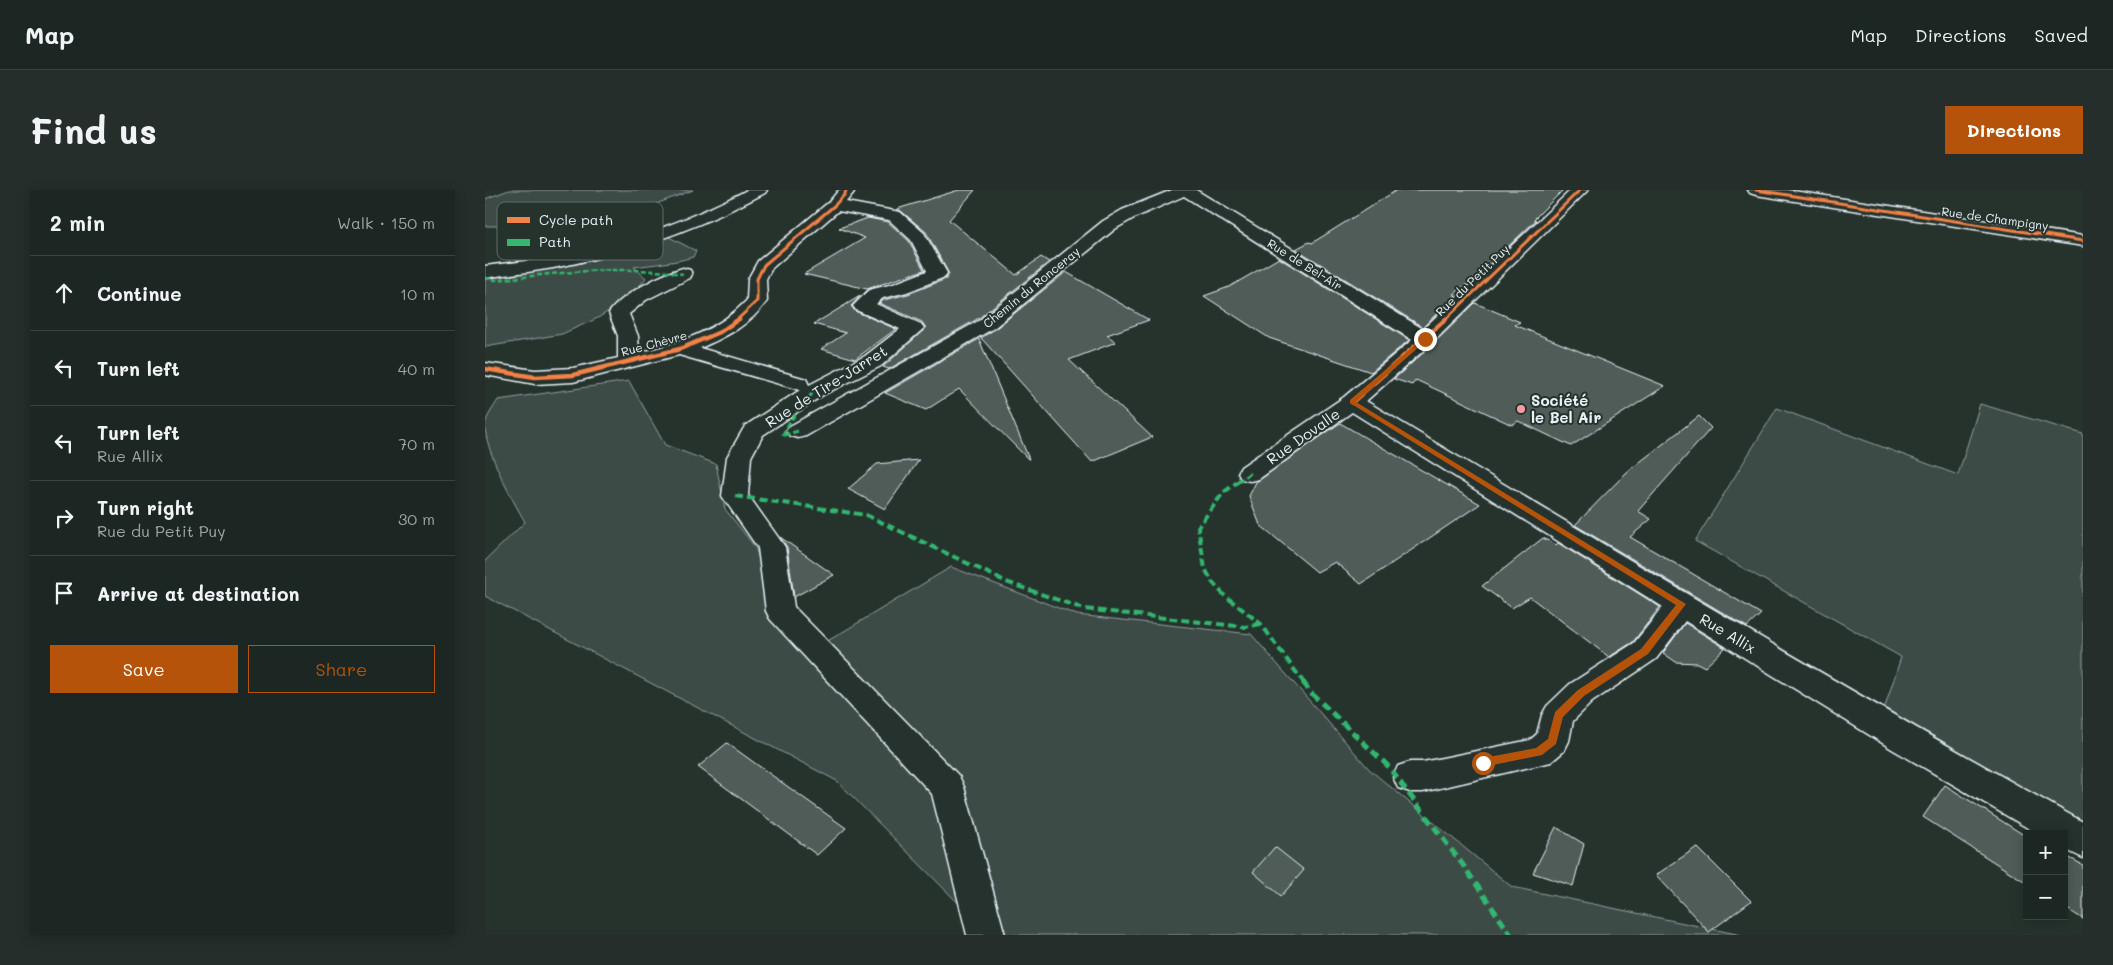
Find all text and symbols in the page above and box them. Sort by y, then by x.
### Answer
text: Map [25,19,74,50]
text: Map [1850,23,1887,47]
text: Directions [1915,23,2007,47]
text: Saved [2035,23,2088,47]
button: Directions [1945,106,2083,154]
text: Find us [30,107,157,153]
legend [497,202,663,260]
street label: Rue de Champigny [1941,203,2049,233]
text: 2 min [50,209,105,236]
text: Cycle path [539,210,613,229]
text: Walk · 150 m [337,212,435,233]
text: Path [539,232,570,251]
street label: Rue de Bel-Air [1265,235,1345,293]
street label: Rue du Petit Puy [1432,241,1512,319]
street label: Chemin du Ronceray [979,243,1083,331]
icon: ahead [50,279,78,307]
text: Continue [97,281,182,306]
text: 10 m [400,283,435,304]
street label: Rue Chèvre [619,327,689,359]
route end [1414,328,1437,351]
street label: Rue de Tire-Jarret [761,340,891,432]
icon: left [50,354,78,382]
text: Turn left [97,356,180,381]
text: 40 m [398,358,435,379]
place label: Société le Bel Air [1531,390,1601,427]
street label: Rue Dovalle [1262,403,1344,469]
marker: Société le Bel Air [1515,403,1527,415]
text: Turn left [97,420,180,445]
icon: left [50,429,78,457]
text: 70 m [398,433,435,454]
text: Rue Allix [97,445,163,466]
text: Turn right [97,495,194,520]
icon: right [50,504,78,532]
text: 30 m [398,508,435,529]
text: Rue du Petit Puy [97,520,226,541]
icon: arrive [50,579,78,607]
text: Arrive at destination [97,581,300,606]
street label: Rue Allix [1696,608,1760,658]
button: Save [50,645,238,693]
button: Share [248,645,435,693]
route start [1472,752,1495,775]
map controls [2023,830,2068,920]
button: + [2023,830,2068,875]
button: − [2023,875,2068,920]

